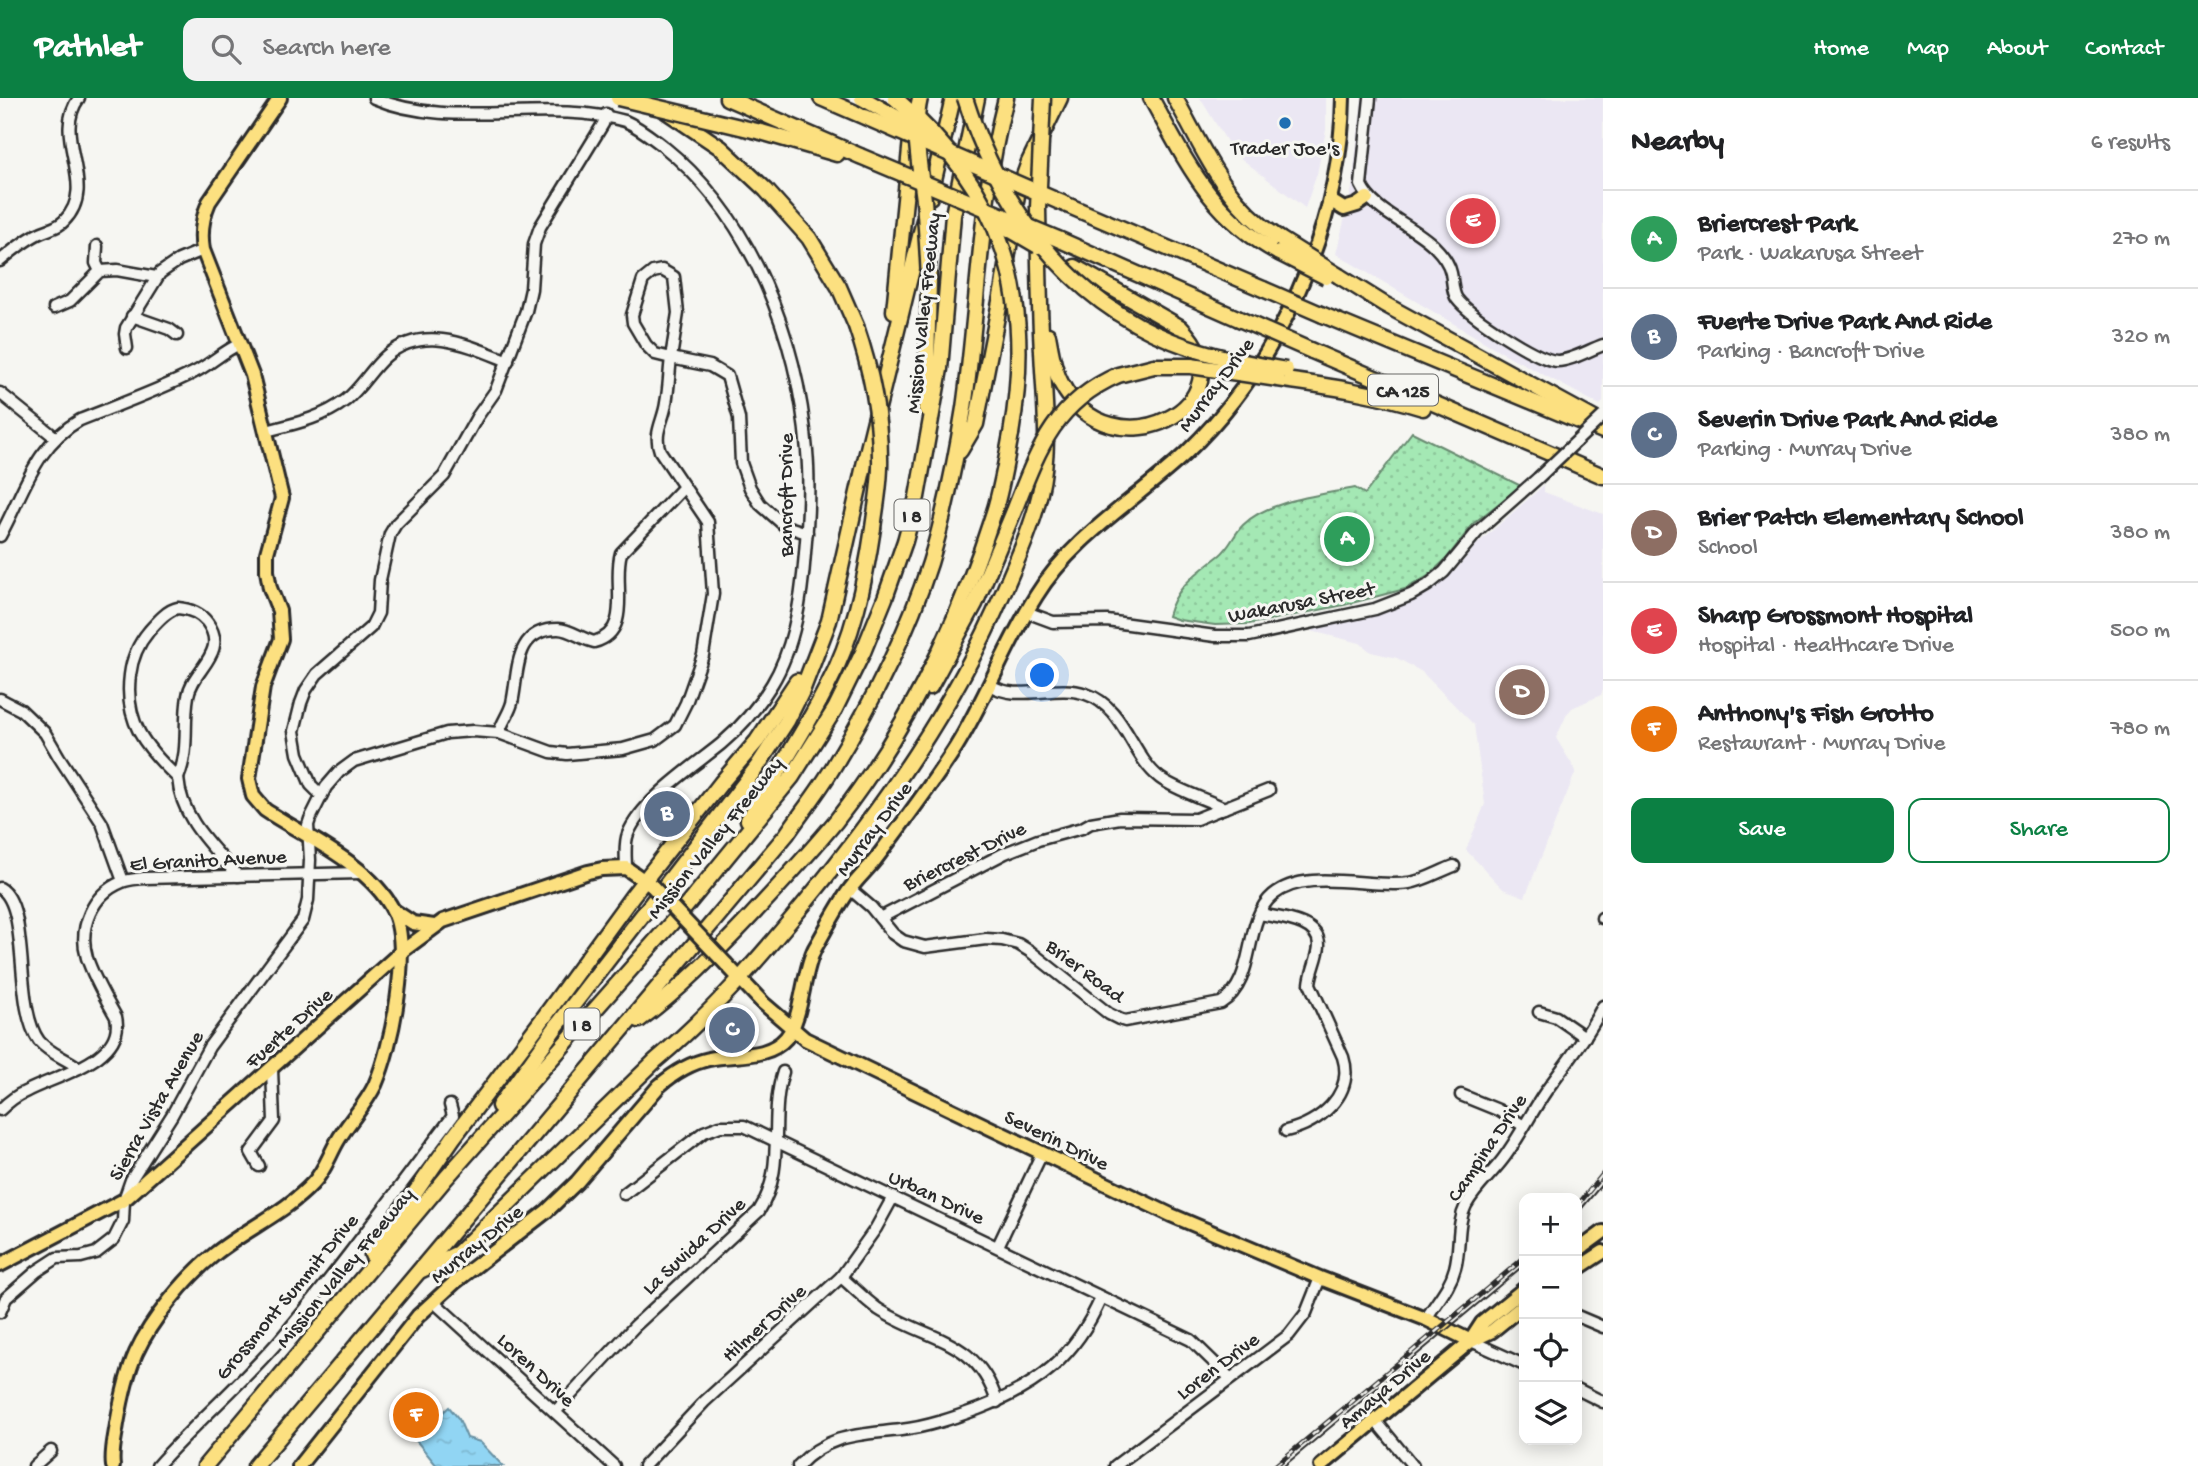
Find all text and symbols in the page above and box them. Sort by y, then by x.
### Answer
search box [183,18,673,81]
text: Pathlet [35,30,141,68]
icon: search [207,30,245,68]
text: Search here [263,34,391,65]
text: Home [1813,35,1869,64]
text: Map [1907,35,1949,64]
text: About [1987,35,2047,64]
text: Contact [2085,35,2163,64]
marker: Trader Joe's [1277,115,1293,131]
text: Nearby [1631,126,1724,161]
text: 6 results [2091,130,2170,157]
place label: Trader Joe's [1230,138,1341,163]
pin: E [1450,195,1496,247]
text: Briercrest Park [1698,210,1856,241]
street label: Mission Valley Freeway [902,212,948,415]
text: A [1647,226,1661,253]
text: 270 m [2112,226,2170,253]
text: Park · Wakarusa Street [1698,241,1922,268]
text: Fuerte Drive Park And Ride [1698,308,1992,339]
text: B [1648,324,1660,351]
text: 320 m [2112,324,2170,351]
street label: Murray Drive [1174,333,1262,438]
text: Parking · Bancroft Drive [1698,339,1924,366]
road number: CA 125 [1368,374,1438,406]
text: Severin Drive Park And Ride [1698,406,1997,437]
text: C [1648,422,1660,449]
text: 380 m [2111,422,2170,449]
street label: Bancroft Drive [776,432,801,558]
text: Parking · Murray Drive [1698,437,1912,464]
road number: I 8 [894,500,930,530]
text: Brier Patch Elementary School [1698,504,2024,535]
pin: A [1324,513,1370,565]
text: D [1647,520,1662,547]
text: 380 m [2111,520,2170,547]
text: School [1698,535,1758,562]
street label: Wakarusa Street [1227,578,1379,631]
text: Sharp Grossmont Hospital [1698,602,1973,633]
text: E [1647,618,1661,645]
text: 500 m [2110,618,2170,645]
text: Hospital · Healthcare Drive [1698,633,1954,660]
your location [1025,658,1059,692]
pin: D [1499,666,1545,718]
text: Anthony's Fish Grotto [1698,700,1934,731]
text: F [1648,716,1660,743]
text: 780 m [2111,716,2170,743]
text: Restaurant · Murray Drive [1698,731,1945,758]
street label: Mission Valley Freeway [643,753,790,926]
street label: Murray Drive [832,777,920,882]
pin: B [644,788,690,840]
button: Save [1631,798,1894,863]
button: Share [1908,798,2170,863]
street label: Briercrest Drive [899,817,1032,899]
street label: El Granito Avenue [129,846,288,879]
street label: Brier Road [1039,935,1129,1011]
street label: Fuerte Drive [241,983,340,1076]
pin: C [709,1004,755,1056]
road number: I 8 [564,1008,600,1040]
street label: Sierra Vista Avenue [105,1026,212,1186]
street label: Campina Drive [1444,1089,1535,1208]
street label: Severin Drive [999,1106,1113,1179]
street label: Urban Drive [884,1166,989,1233]
street label: Mission Valley Freeway [272,1184,421,1355]
street label: La Suvida Drive [638,1192,753,1302]
map controls [1519,1193,1582,1445]
button: + [1519,1193,1582,1256]
street label: Murray Drive [427,1200,531,1291]
street label: Grossmont Summit Drive [212,1209,366,1387]
button: − [1519,1256,1582,1319]
street label: Hilmer Drive [718,1279,814,1369]
button: locate [1519,1319,1582,1382]
street label: Loren Drive [1173,1328,1267,1407]
street label: Loren Drive [490,1329,580,1415]
street label: Amaya Drive [1335,1344,1438,1436]
button: layers [1519,1382,1582,1445]
pin: F [393,1389,439,1441]

